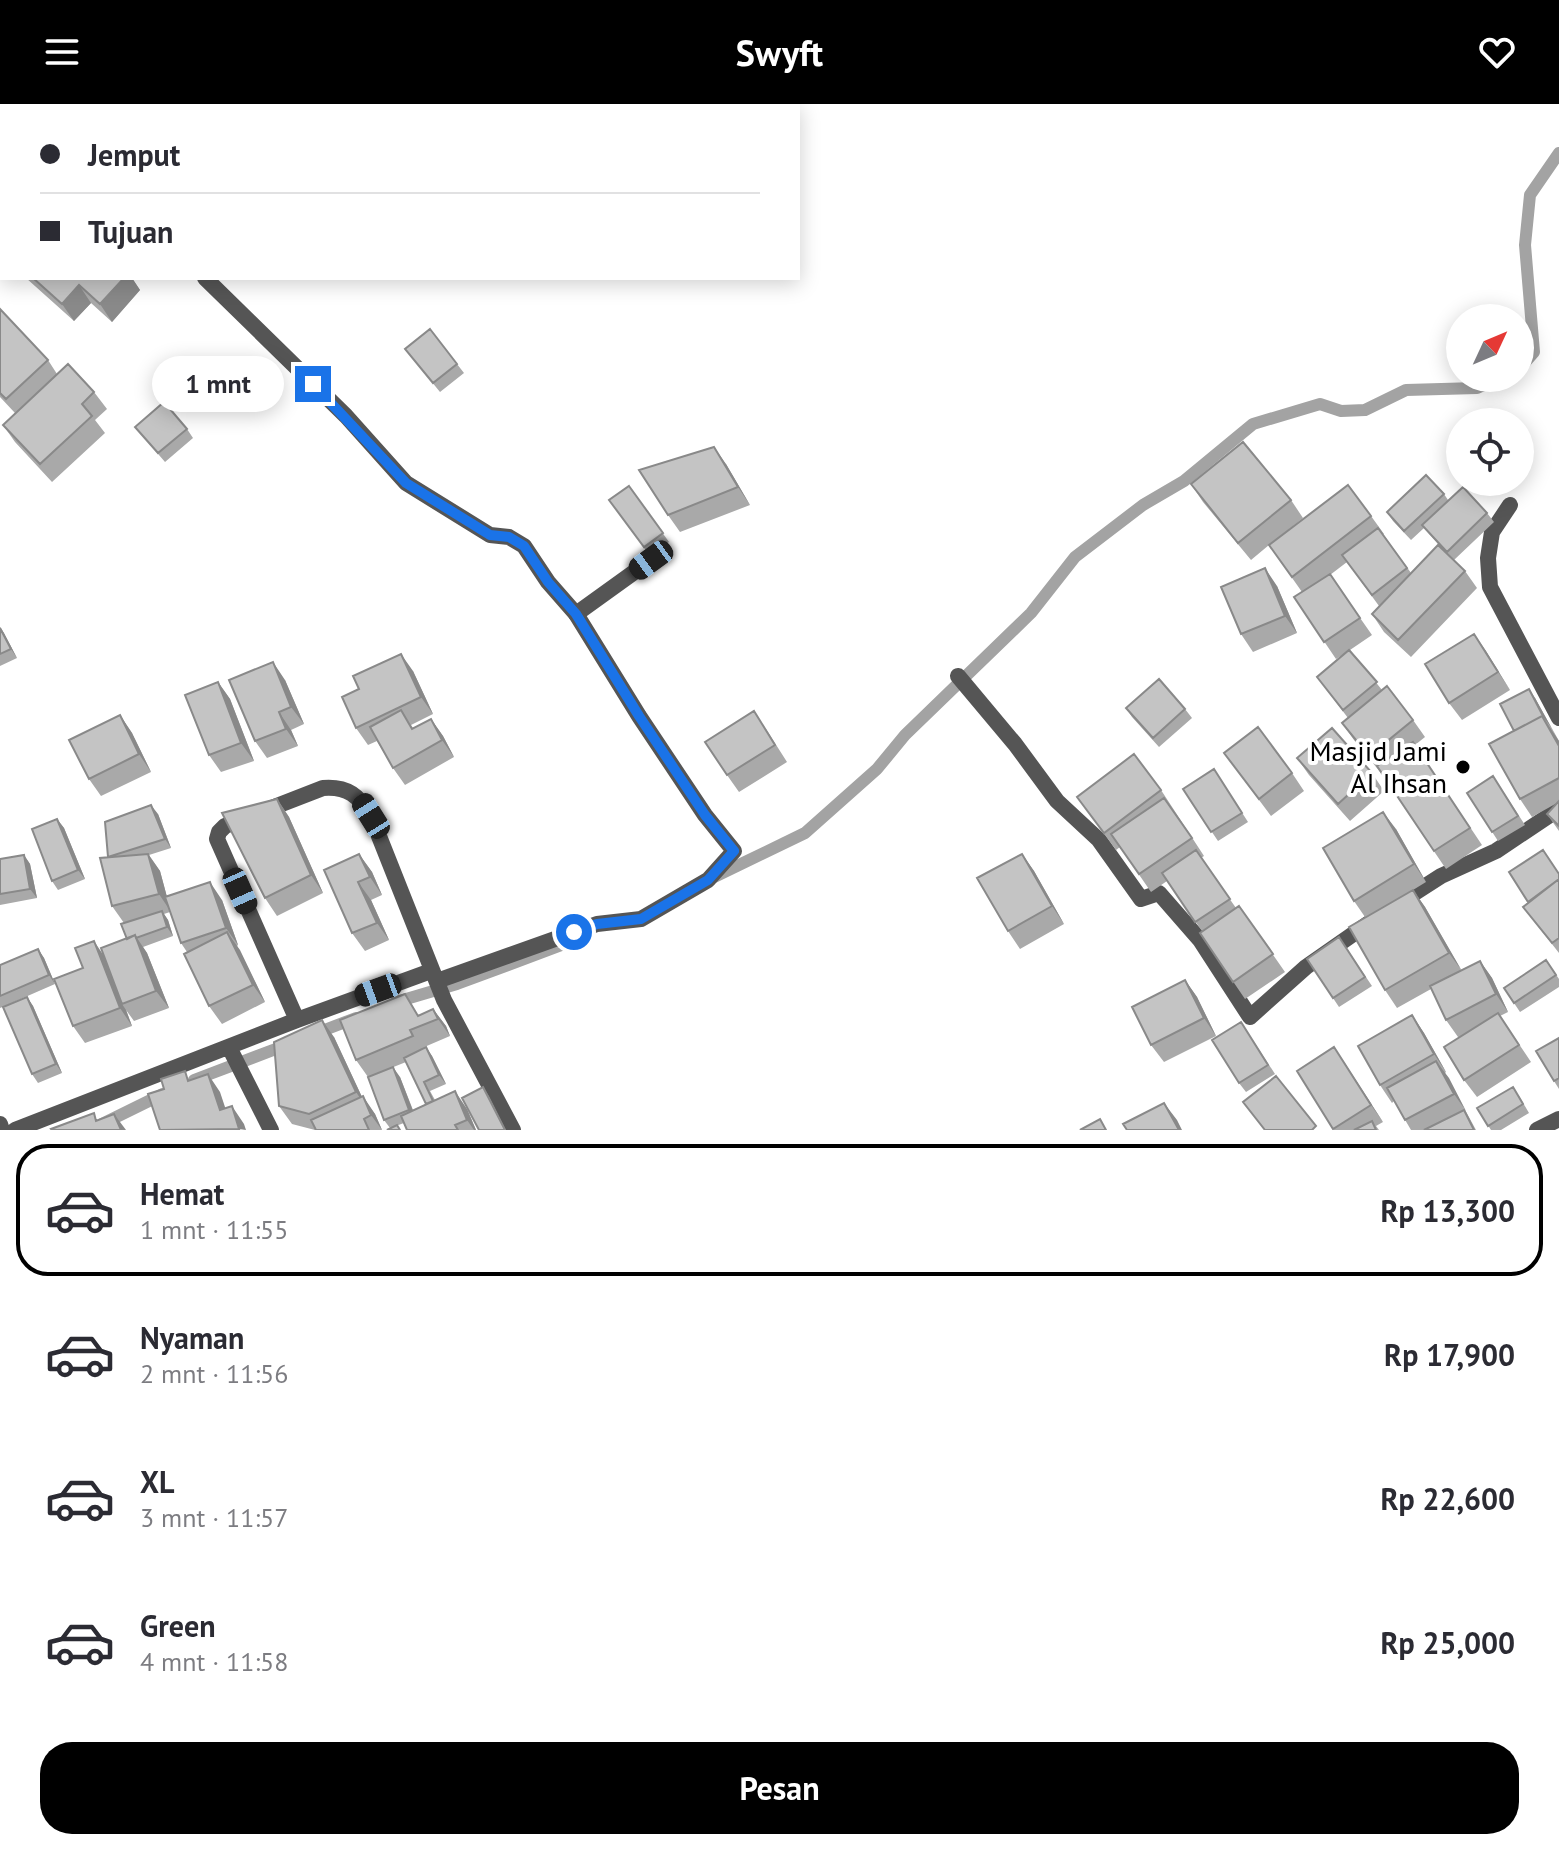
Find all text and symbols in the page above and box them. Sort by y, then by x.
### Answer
text: Swyft [736,29,823,76]
icon: menu [40,30,84,74]
icon: heart [1475,30,1519,74]
text: Jemput [88,135,180,174]
text: Tujuan [88,212,173,251]
north arrow [1446,304,1534,392]
map controls [1446,304,1534,496]
callout: 1 mnt [153,356,285,412]
route end [295,366,331,402]
text: 1 mnt [185,367,251,400]
button: locate [1446,408,1534,496]
car [625,536,677,584]
place label: Masjid Jami Al Ihsan [1309,732,1447,801]
marker: Masjid Jami Al Ihsan [1454,758,1472,776]
car [348,789,394,843]
car [219,864,261,918]
route start [556,914,592,950]
car [351,971,405,1009]
icon: car [44,1174,116,1246]
text: Hemat [140,1174,224,1213]
text: Rp 13,300 [1381,1191,1515,1230]
text: 1 mnt · 11:55 [140,1213,288,1246]
icon: car [44,1318,116,1390]
text: Nyaman [140,1318,244,1357]
text: Rp 17,900 [1384,1335,1515,1374]
text: 2 mnt · 11:56 [140,1357,288,1390]
icon: car [44,1462,116,1534]
text: XL [140,1462,174,1501]
text: Rp 22,600 [1381,1479,1515,1518]
text: 3 mnt · 11:57 [140,1501,288,1534]
icon: car [44,1606,116,1678]
text: Green [140,1606,215,1645]
text: Rp 25,000 [1381,1623,1515,1662]
text: 4 mnt · 11:58 [140,1645,288,1678]
button: Pesan [40,1742,1519,1834]

